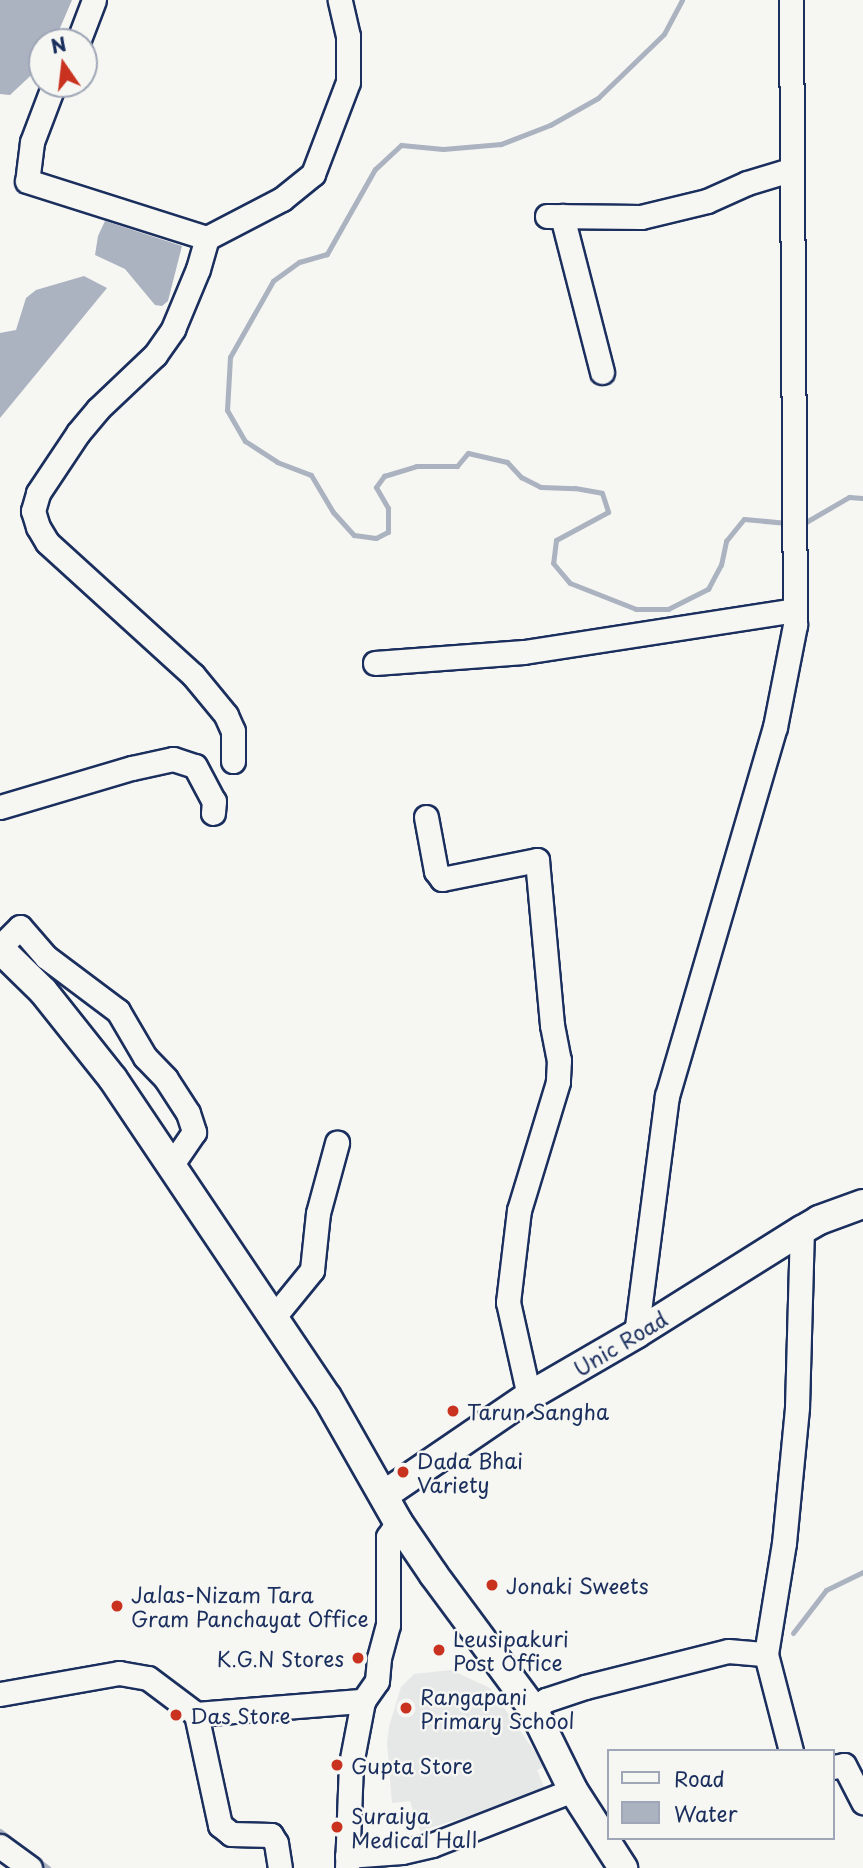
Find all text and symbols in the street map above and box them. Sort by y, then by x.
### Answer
north arrow [28,28,98,98]
text: N [48,29,69,60]
street label: Unic Road [569,1306,671,1380]
place label: Tarun Sangha [467,1398,610,1424]
marker: Tarun Sangha [445,1403,461,1419]
place label: Dada Bhai Variety [417,1447,523,1497]
marker: Dada Bhai Variety [395,1464,411,1480]
place label: Jonaki Sweets [506,1572,651,1598]
marker: Jonaki Sweets [484,1577,500,1593]
place label: Jalas-Nizam Tara Gram Panchayat Office [131,1581,371,1631]
marker: Jalas-Nizam Tara Gram Panchayat Office [109,1598,125,1614]
place label: Leusipakuri Post Office [453,1625,569,1675]
marker: Leusipakuri Post Office [431,1642,447,1658]
place label: K.G.N Stores [215,1645,344,1671]
marker: K.G.N Stores [350,1650,366,1666]
place label: Rangapani Primary School [420,1683,575,1733]
marker: Rangapani Primary School [398,1700,414,1716]
place label: Das Store [190,1702,290,1728]
marker: Das Store [168,1707,184,1723]
legend [608,1749,835,1840]
place label: Gupta Store [351,1752,475,1778]
marker: Gupta Store [329,1757,345,1773]
text: Road [674,1762,725,1794]
text: Water [674,1797,737,1829]
place label: Suraiya Medical Hall [351,1802,478,1852]
marker: Suraiya Medical Hall [329,1819,345,1835]

